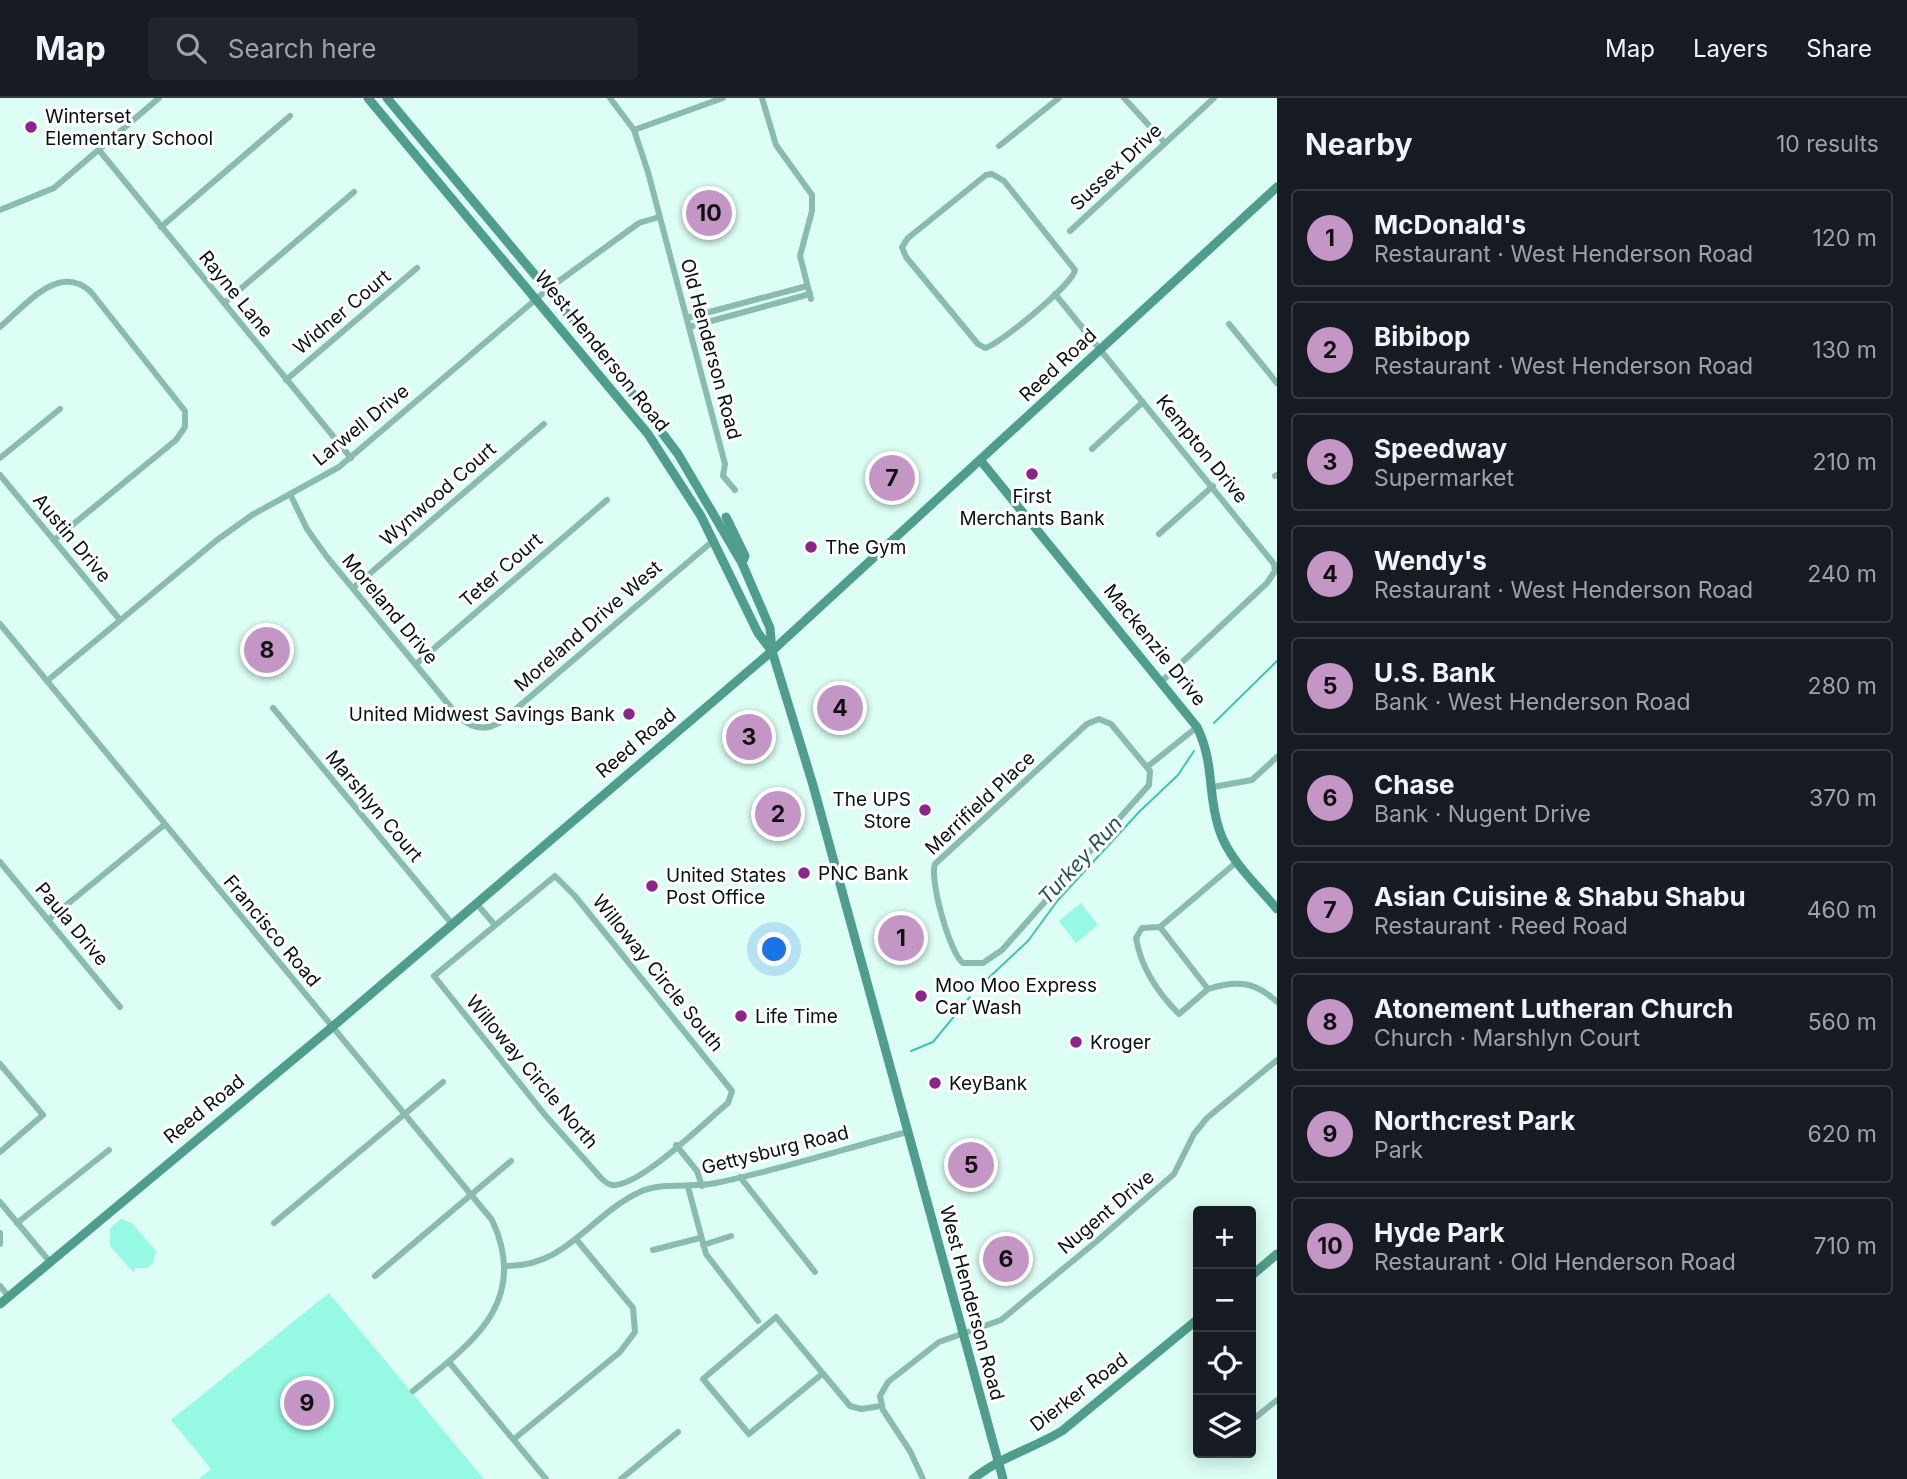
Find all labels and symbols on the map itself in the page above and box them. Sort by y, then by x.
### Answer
place label: Winterset Elementary School [45,105,213,150]
marker: Winterset Elementary School [23,119,39,135]
street label: Sussex Drive [1065,119,1167,215]
pin: 10 [686,187,732,239]
street label: Rayne Lane [194,246,278,342]
street label: Old Henderson Road [676,256,746,442]
street label: Widner Court [289,265,395,359]
street label: West Henderson Road [530,266,674,436]
street label: Reed Road [1015,324,1101,406]
street label: Larwell Drive [308,379,414,471]
street label: Kempton Drive [1151,390,1253,508]
street label: Wynwood Court [375,438,501,550]
pin: 7 [869,452,915,504]
marker: First Merchants Bank [1024,466,1040,482]
place label: First Merchants Bank [959,485,1105,530]
street label: Austin Drive [28,489,116,587]
street label: Teter Court [455,528,547,612]
place label: The Gym [825,536,906,559]
marker: The Gym [803,539,819,555]
street label: Moreland Drive [337,549,443,669]
street label: Moreland Drive West [510,556,666,696]
street label: Mackenzie Drive [1099,580,1211,710]
pin: 8 [244,624,290,676]
pin: 4 [817,682,863,734]
place label: United Midwest Savings Bank [349,703,616,726]
street label: Reed Road [591,703,681,783]
marker: United Midwest Savings Bank [621,706,637,722]
pin: 3 [726,711,772,763]
street label: Marshlyn Court [321,746,427,866]
street label: Merrifield Place [920,746,1040,860]
pin: 2 [755,788,801,840]
place label: The UPS Store [833,788,911,833]
marker: The UPS Store [917,802,933,818]
water label: Turkey Run [1033,811,1127,909]
place label: PNC Bank [818,862,909,885]
place label: United States Post Office [666,864,786,909]
marker: PNC Bank [796,865,812,881]
street label: Francisco Road [219,871,325,991]
street label: Paula Drive [30,878,114,970]
marker: United States Post Office [644,878,660,894]
street label: Willoway Circle South [588,890,728,1056]
pin: 1 [878,912,924,964]
your location [757,932,791,966]
place label: Moo Moo Express Car Wash [935,974,1097,1019]
marker: Moo Moo Express Car Wash [913,988,929,1004]
street label: Willoway Circle North [461,991,603,1153]
place label: Life Time [755,1005,838,1028]
marker: Life Time [733,1008,749,1024]
place label: Kroger [1090,1031,1151,1054]
marker: Kroger [1068,1034,1084,1050]
street label: Reed Road [159,1070,249,1148]
place label: KeyBank [949,1072,1028,1095]
marker: KeyBank [927,1075,943,1091]
street label: Gettysburg Road [699,1121,851,1179]
pin: 5 [948,1139,994,1191]
street label: Nugent Drive [1053,1165,1159,1259]
street label: West Henderson Road [935,1203,1009,1403]
pin: 6 [983,1233,1029,1285]
street label: Dierker Road [1026,1348,1132,1436]
pin: 9 [284,1377,330,1429]

